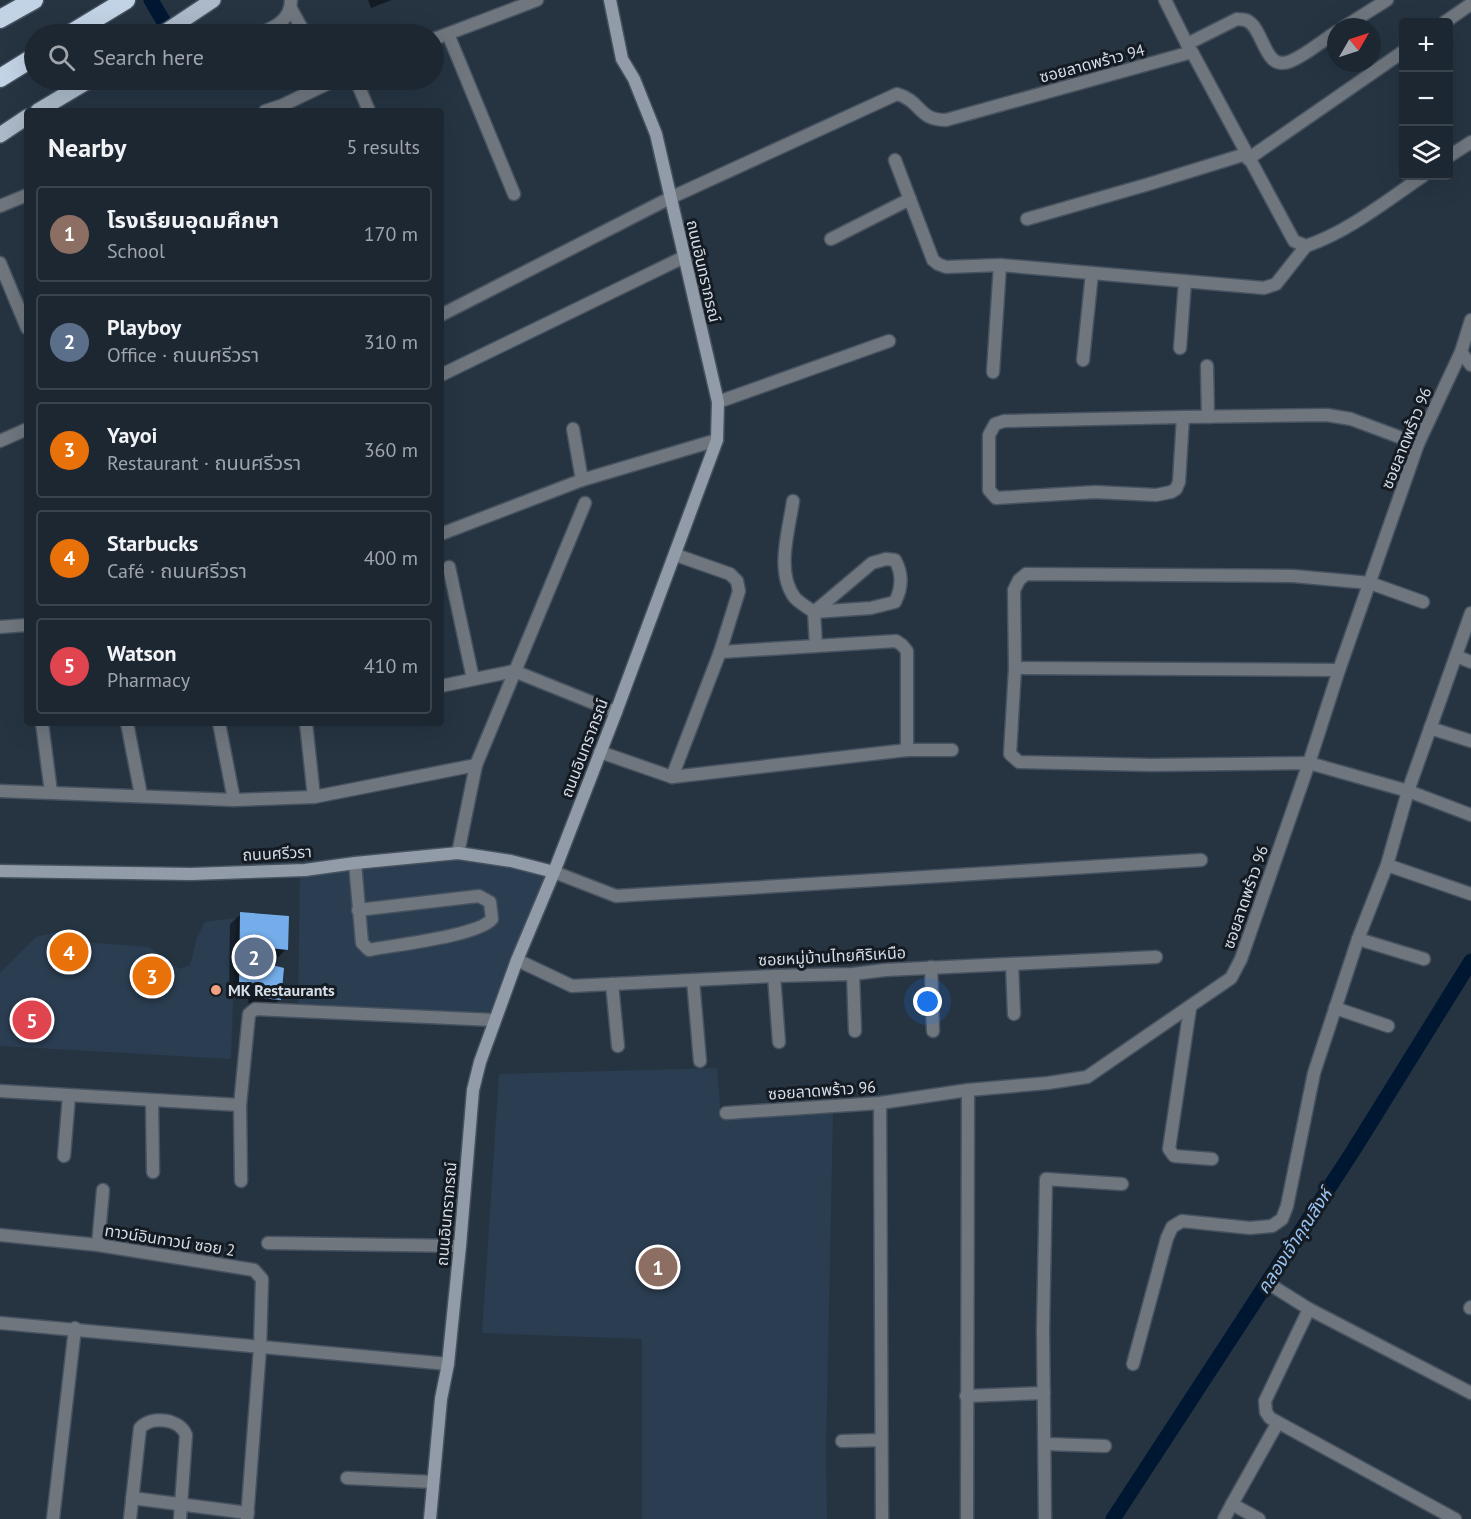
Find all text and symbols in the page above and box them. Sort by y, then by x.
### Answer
north arrow [1327,18,1381,72]
map controls [1399,18,1453,180]
button: + [1399,18,1453,72]
search box [24,24,444,90]
street label: ซอยลาดพร้าว 94 [1037,39,1147,87]
icon: search [45,41,78,74]
text: Search here [93,43,204,71]
button: − [1399,72,1453,126]
button: layers [1399,126,1453,180]
text: Nearby [48,131,126,164]
text: 5 results [347,134,420,160]
text: โรงเรียนอุดมศึกษา [107,206,279,234]
street label: ถนนอินทราภรณ์ [683,218,725,324]
text: 1 [64,221,75,247]
text: 170 m [364,221,418,247]
text: School [107,238,165,264]
text: Playboy [107,313,181,341]
text: 2 [64,329,75,355]
text: 310 m [364,329,418,355]
text: Office · ถนนศรีวรา [107,342,259,368]
street label: ซอยลาดพร้าว 96 [1376,384,1436,492]
text: Yayoi [107,421,157,449]
text: 3 [64,437,75,463]
text: 360 m [364,437,418,463]
text: Restaurant · ถนนศรีวรา [107,450,301,476]
text: Starbucks [107,529,198,557]
text: 4 [64,545,75,571]
text: 400 m [364,545,418,571]
text: Café · ถนนศรีวรา [107,558,247,584]
text: Watson [107,639,177,667]
text: 5 [64,653,75,679]
text: 410 m [364,653,418,679]
text: Pharmacy [107,667,190,693]
street label: ถนนอินทราภรณ์ [556,696,612,800]
street label: ถนนศรีวรา [242,841,312,865]
street label: ซอยลาดพร้าว 96 [1218,843,1272,951]
pin: 4 [50,930,88,974]
pin: 2 [234,934,274,980]
street label: ซอยหมู่บ้านไทยศิริเหนือ [758,942,906,970]
pin: 3 [132,954,172,998]
place label: MK Restaurants [228,980,335,1000]
marker: MK Restaurants [209,983,223,997]
your location [913,987,942,1016]
pin: 5 [12,998,51,1042]
street label: ซอยลาดพร้าว 96 [767,1076,877,1104]
street label: ถนนอินทราภรณ์ [431,1161,461,1267]
water label: คลองเจ้าคุณสิงห์ [1251,1181,1338,1298]
street label: ทาวน์อินทาวน์ ซอย 2 [103,1220,237,1260]
pin: 1 [638,1244,678,1290]

